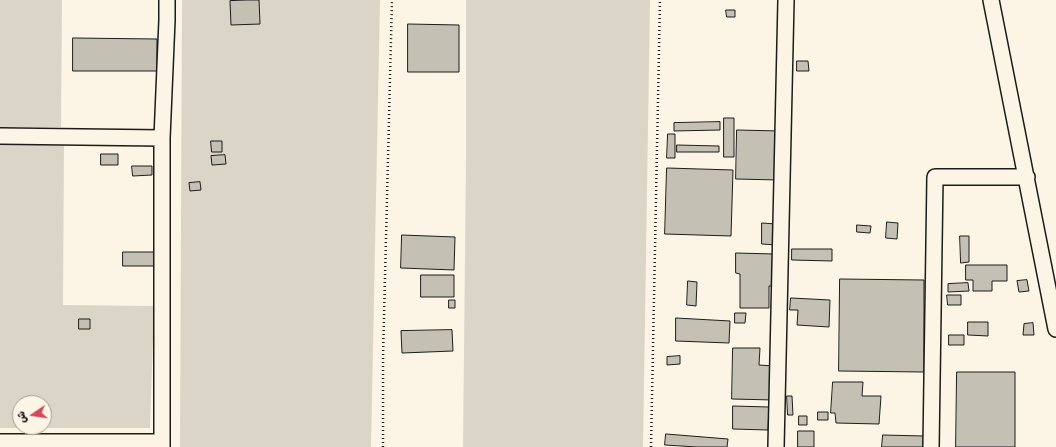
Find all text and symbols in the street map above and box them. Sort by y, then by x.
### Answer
north arrow [12,395,52,435]
text: ش [13,410,29,425]

